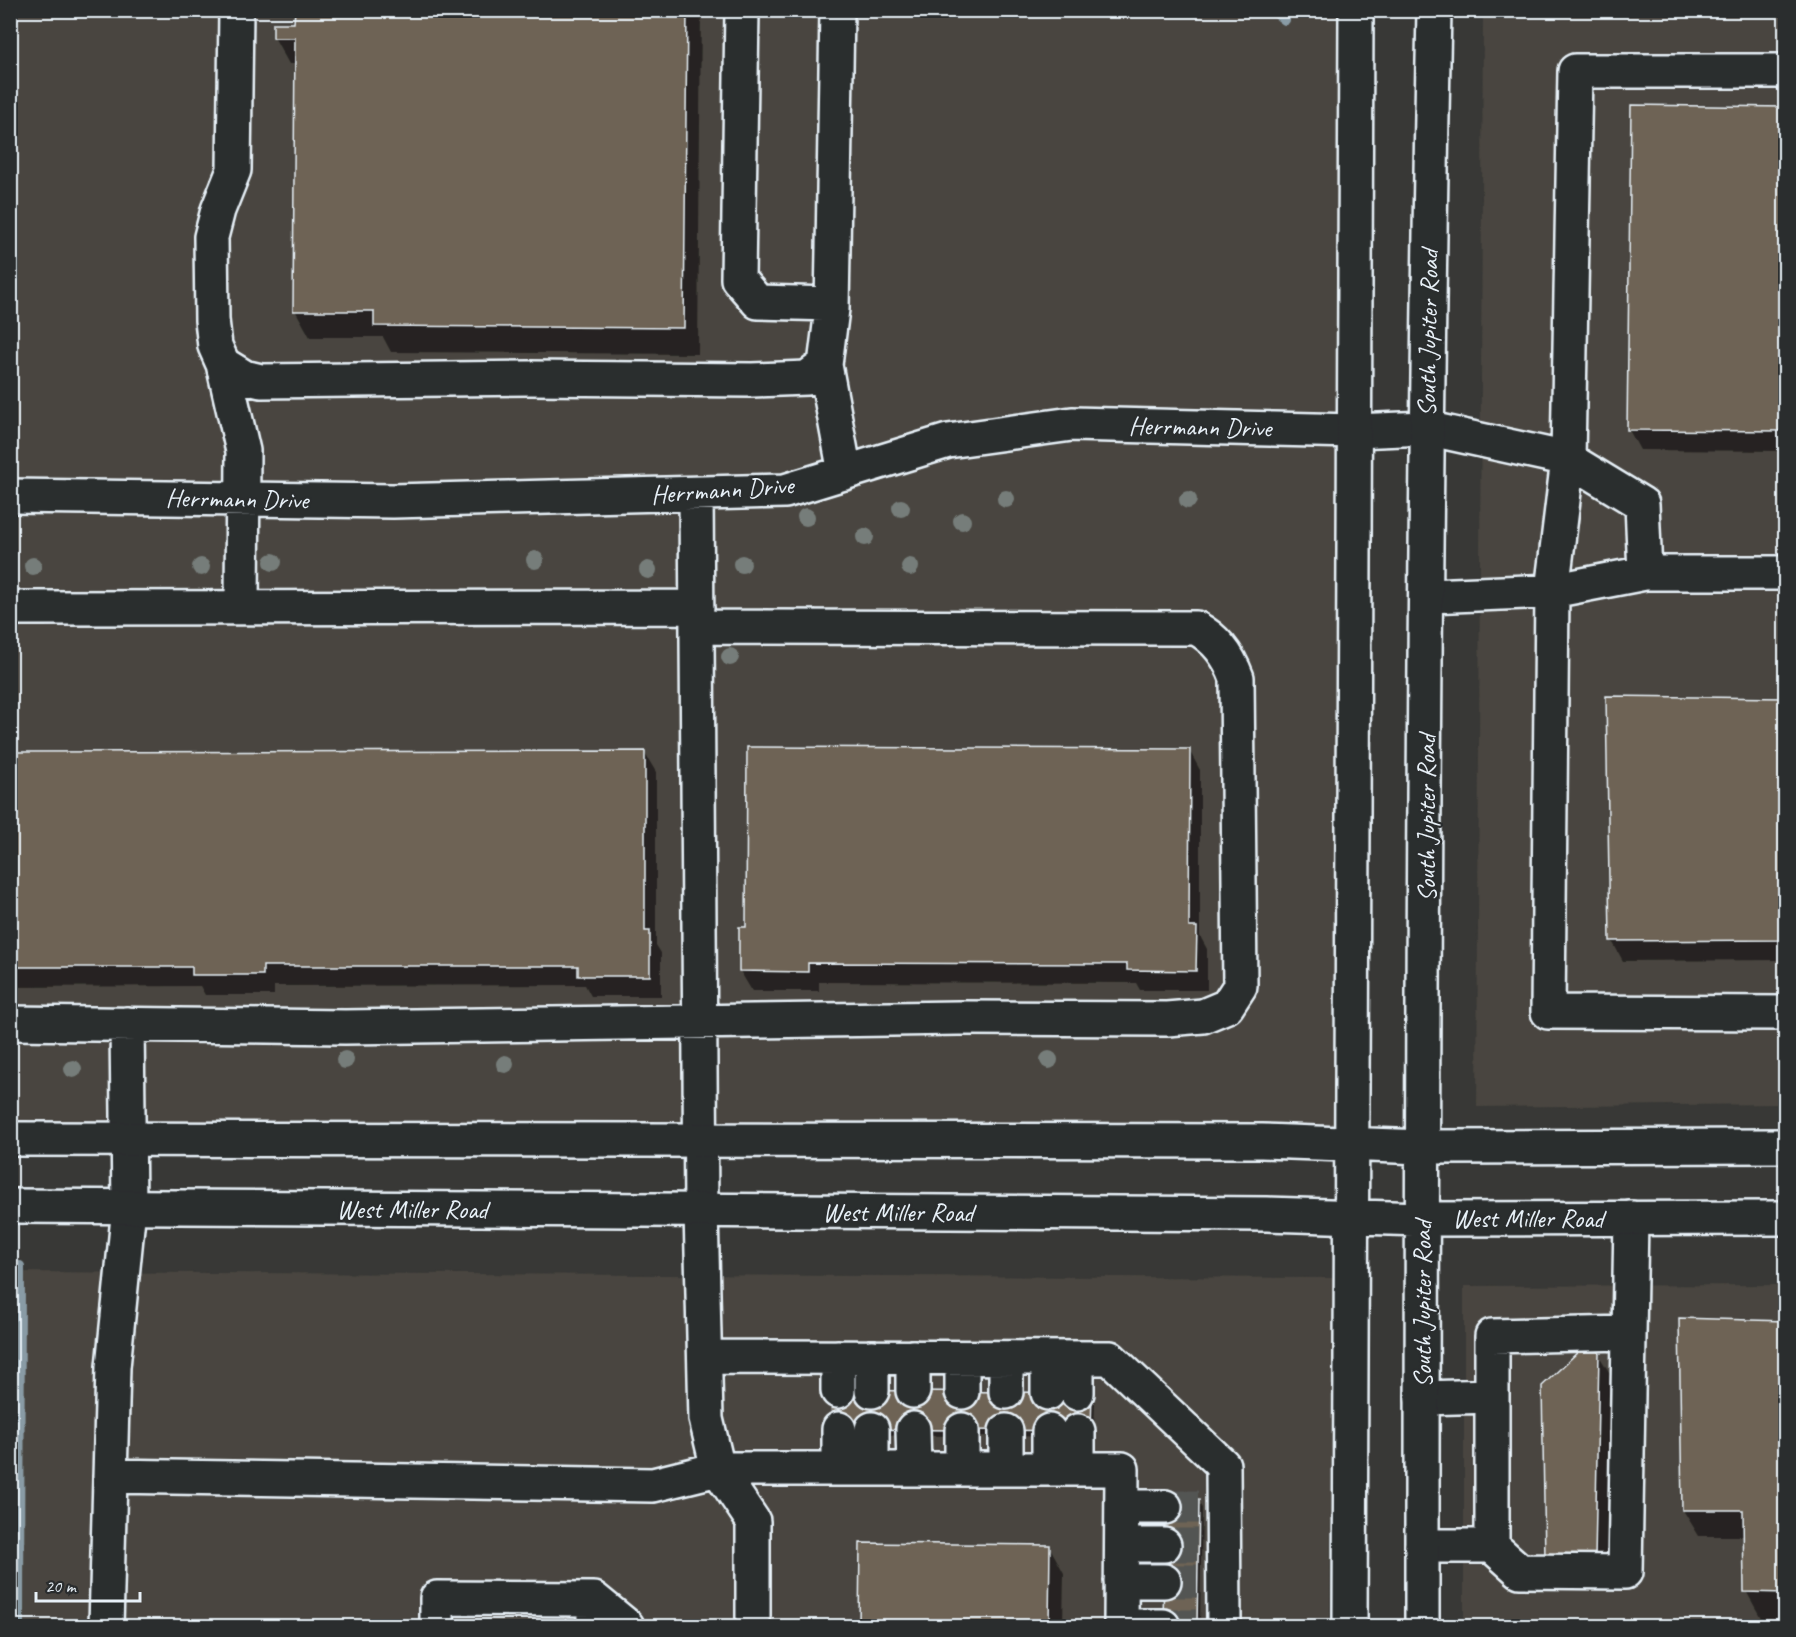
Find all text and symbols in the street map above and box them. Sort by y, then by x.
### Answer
street label: South Jupiter Road [1410,245,1446,417]
street label: Herrmann Drive [1128,409,1274,445]
street label: Herrmann Drive [650,468,797,511]
street label: Herrmann Drive [165,481,311,517]
street label: South Jupiter Road [1410,731,1443,902]
street label: West Miller Road [336,1193,491,1226]
street label: West Miller Road [822,1196,977,1229]
street label: West Miller Road [1452,1202,1607,1235]
street label: South Jupiter Road [1406,1217,1439,1388]
scale bar [36,1565,140,1603]
text: 20 m [45,1575,78,1597]

